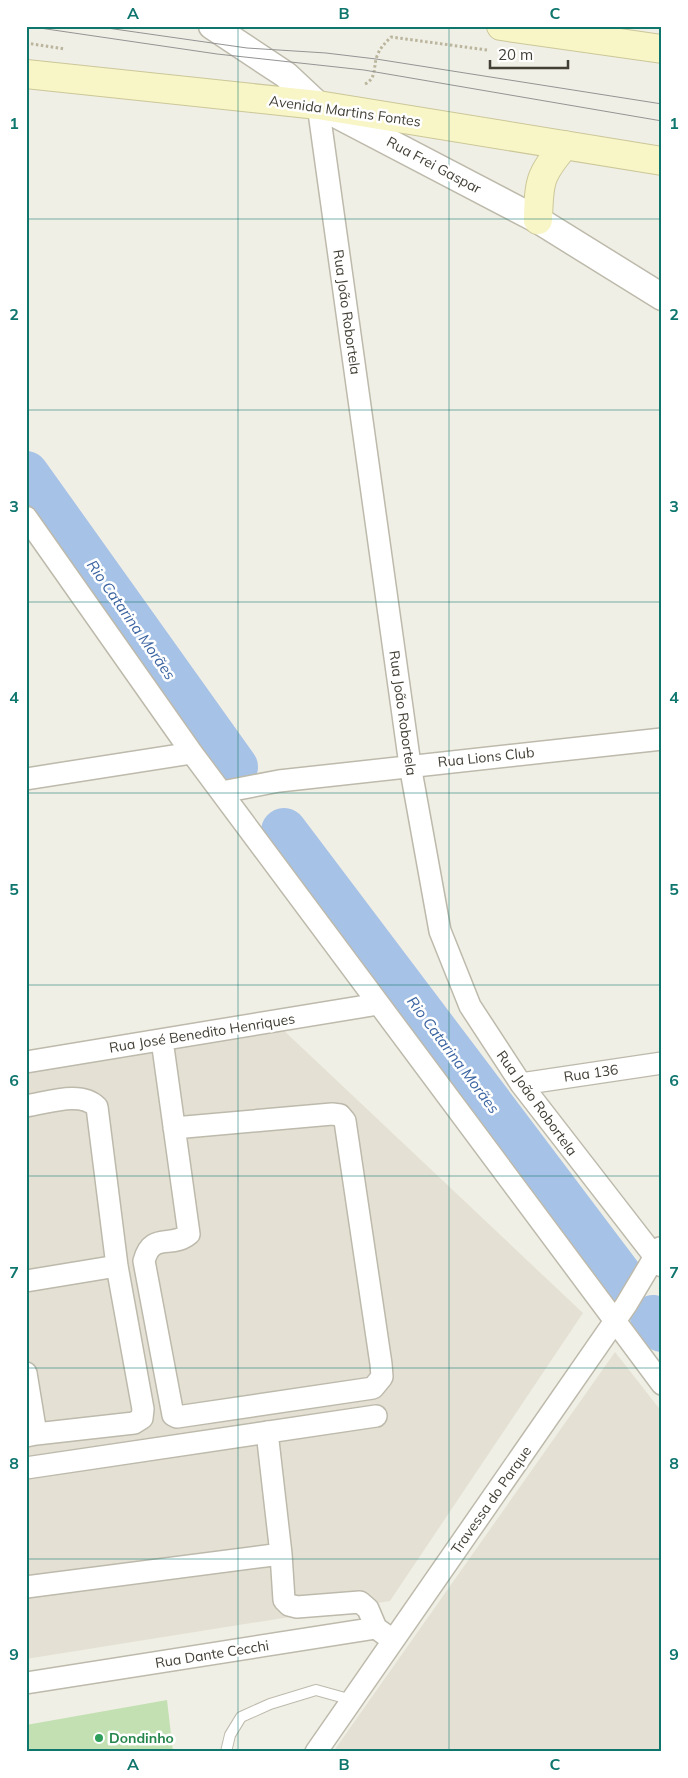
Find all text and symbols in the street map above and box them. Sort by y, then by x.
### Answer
text: A [127,3,139,23]
text: B [338,3,350,23]
text: C [550,3,561,23]
scale bar [490,38,568,70]
text: 20 m [498,45,533,64]
street label: Avenida Martins Fontes [268,91,422,131]
text: 1 [9,113,19,133]
text: 1 [669,113,679,133]
street label: Rua Frei Gaspar [384,132,485,198]
street label: Rua João Robortela [329,248,365,376]
text: 2 [9,304,19,324]
text: 2 [669,304,679,324]
text: 3 [9,496,19,516]
text: 3 [669,496,679,516]
water label: Rio Catarina Morães [83,556,180,683]
street label: Rua João Robortela [385,649,421,777]
text: 4 [9,687,19,707]
text: 4 [669,687,679,707]
street label: Rua Lions Club [437,743,535,771]
text: 5 [9,879,19,899]
text: 5 [669,879,679,899]
water label: Rio Catarina Morães [403,992,504,1117]
street label: Rua José Benedito Henriques [108,1009,296,1057]
street label: Rua João Robortela [493,1047,581,1159]
street label: Rua 136 [562,1060,620,1086]
text: 6 [9,1070,19,1090]
text: 6 [669,1070,679,1090]
text: 7 [9,1262,19,1282]
text: 7 [669,1262,679,1282]
street label: Travessa do Parque [447,1442,535,1558]
text: 8 [9,1453,19,1473]
text: 8 [669,1453,679,1473]
street label: Rua Dante Cecchi [154,1636,270,1672]
text: 9 [9,1644,19,1664]
text: 9 [669,1644,679,1664]
place label: Dondinho [109,1729,174,1747]
marker: Dondinho [93,1732,105,1744]
text: A [127,1754,139,1774]
text: B [338,1754,350,1774]
text: C [550,1754,561,1774]

